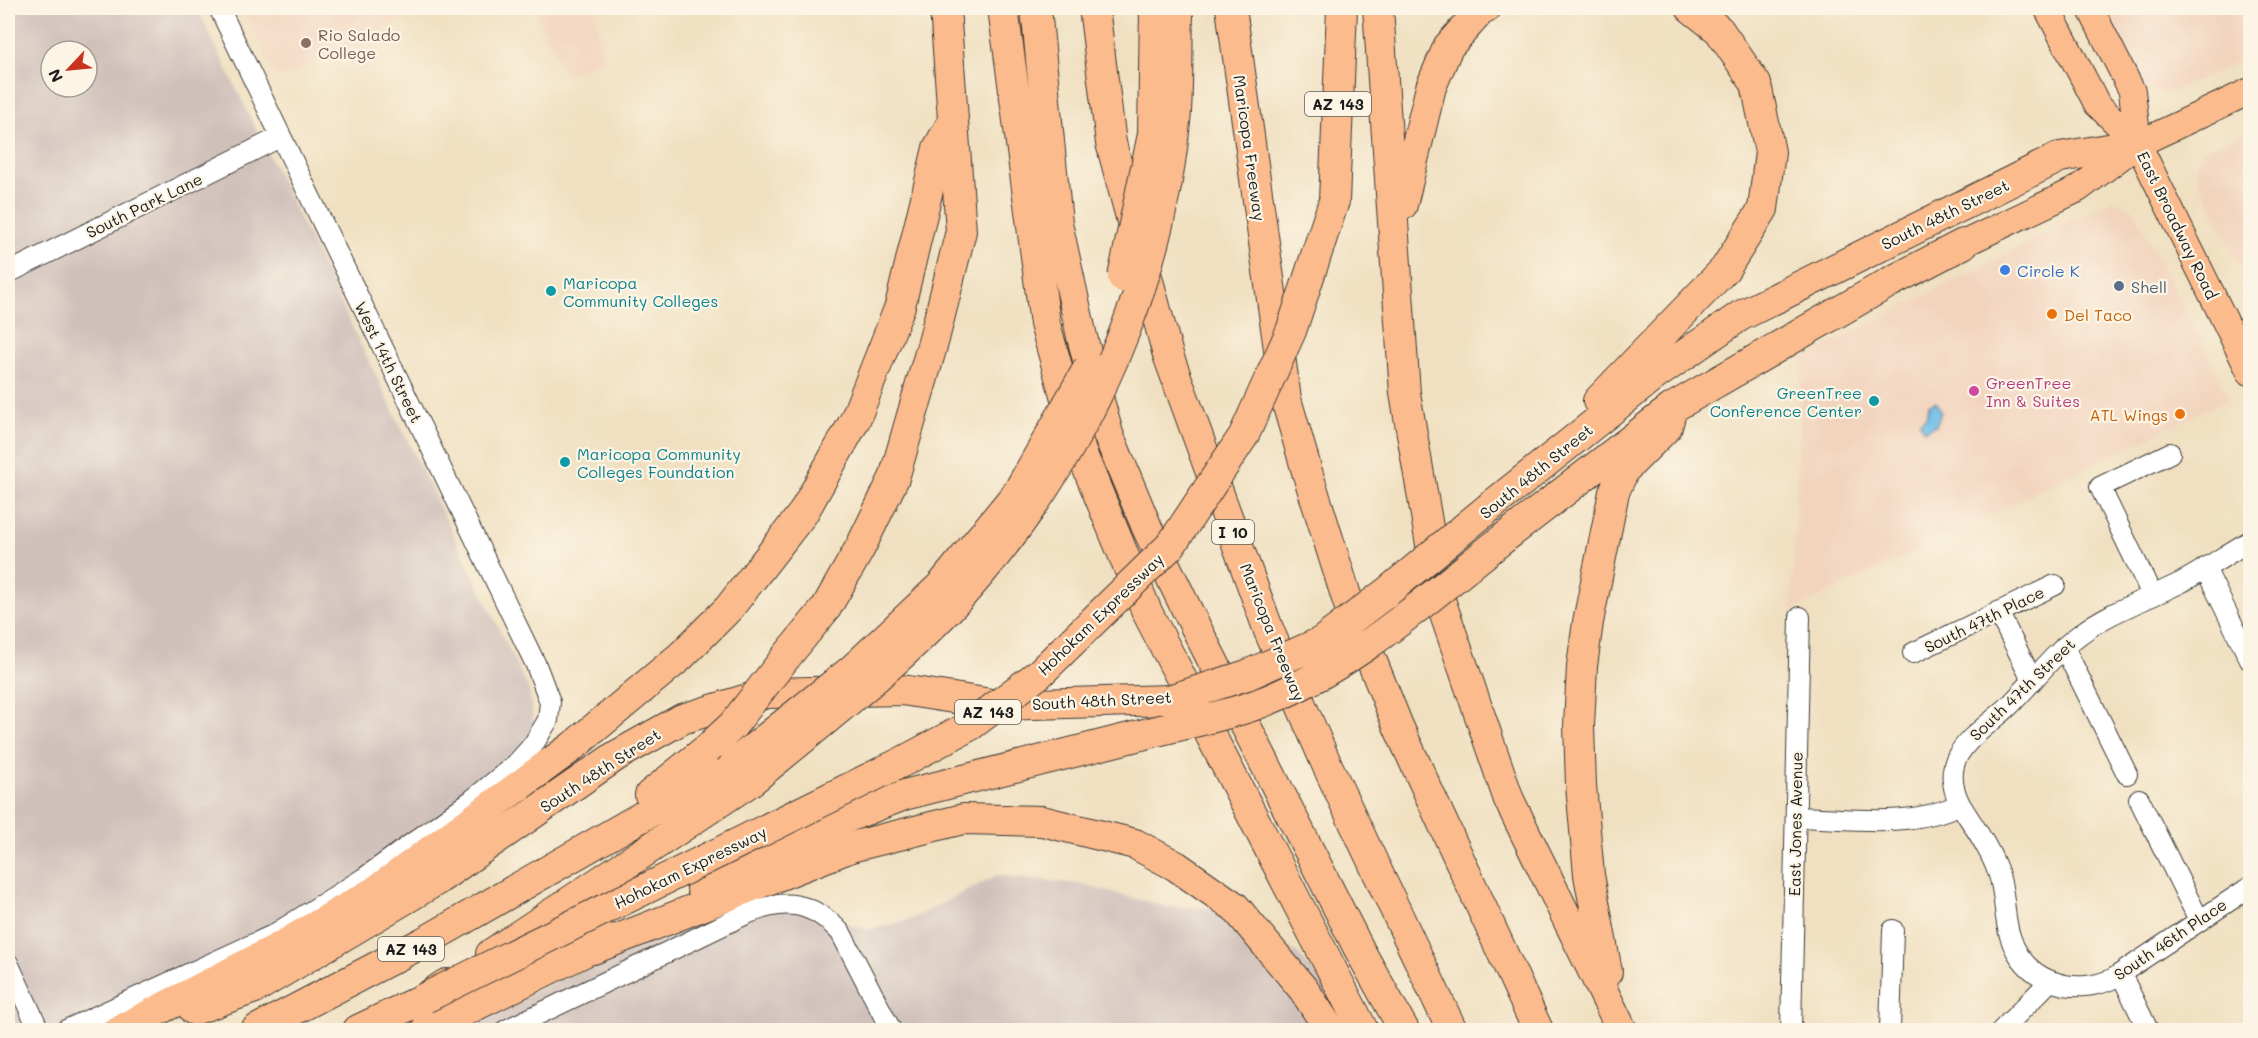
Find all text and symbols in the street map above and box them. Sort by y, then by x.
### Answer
place label: Rio Salado College [318,24,400,63]
marker: Rio Salado College [299,36,313,50]
north arrow [39,39,99,99]
text: N [43,66,67,86]
street label: Maricopa Freeway [1229,74,1271,222]
road number: AZ 143 [1305,92,1371,116]
street label: East Broadway Road [2133,147,2223,303]
street label: South Park Lane [82,168,206,242]
street label: South 48th Street [1878,174,2012,254]
place label: Circle K [2017,260,2080,281]
marker: Circle K [1998,263,2012,277]
place label: Maricopa Community Colleges [563,272,718,311]
place label: Shell [2131,276,2167,297]
marker: Shell [2112,279,2126,293]
marker: Maricopa Community Colleges [544,284,558,298]
street label: West 14th Street [351,298,427,426]
place label: Del Taco [2064,304,2132,325]
marker: Del Taco [2045,307,2059,321]
place label: GreenTree Inn & Suites [1986,372,2080,411]
place label: GreenTree Conference Center [1710,382,1862,421]
marker: GreenTree Inn & Suites [1967,384,1981,398]
marker: GreenTree Conference Center [1867,394,1881,408]
place label: ATL Wings [2090,404,2168,425]
marker: ATL Wings [2173,407,2187,421]
street label: South 48th Street [1475,419,1597,523]
place label: Maricopa Community Colleges Foundation [577,443,741,482]
marker: Maricopa Community Colleges Foundation [558,455,572,469]
road number: I 10 [1212,520,1254,544]
street label: Hohokam Expressway [1033,548,1167,680]
street label: Maricopa Freeway [1236,560,1310,704]
street label: South 47th Place [1921,581,2047,657]
street label: South 47th Street [1965,633,2079,745]
street label: South 48th Street [1032,686,1172,714]
road number: AZ 143 [955,700,1021,724]
street label: South 48th Street [536,723,664,817]
street label: East Jones Avenue [1783,752,1807,896]
street label: Hohokam Expressway [610,821,770,913]
street label: South 46th Place [2110,893,2230,985]
road number: AZ 143 [378,937,444,961]

